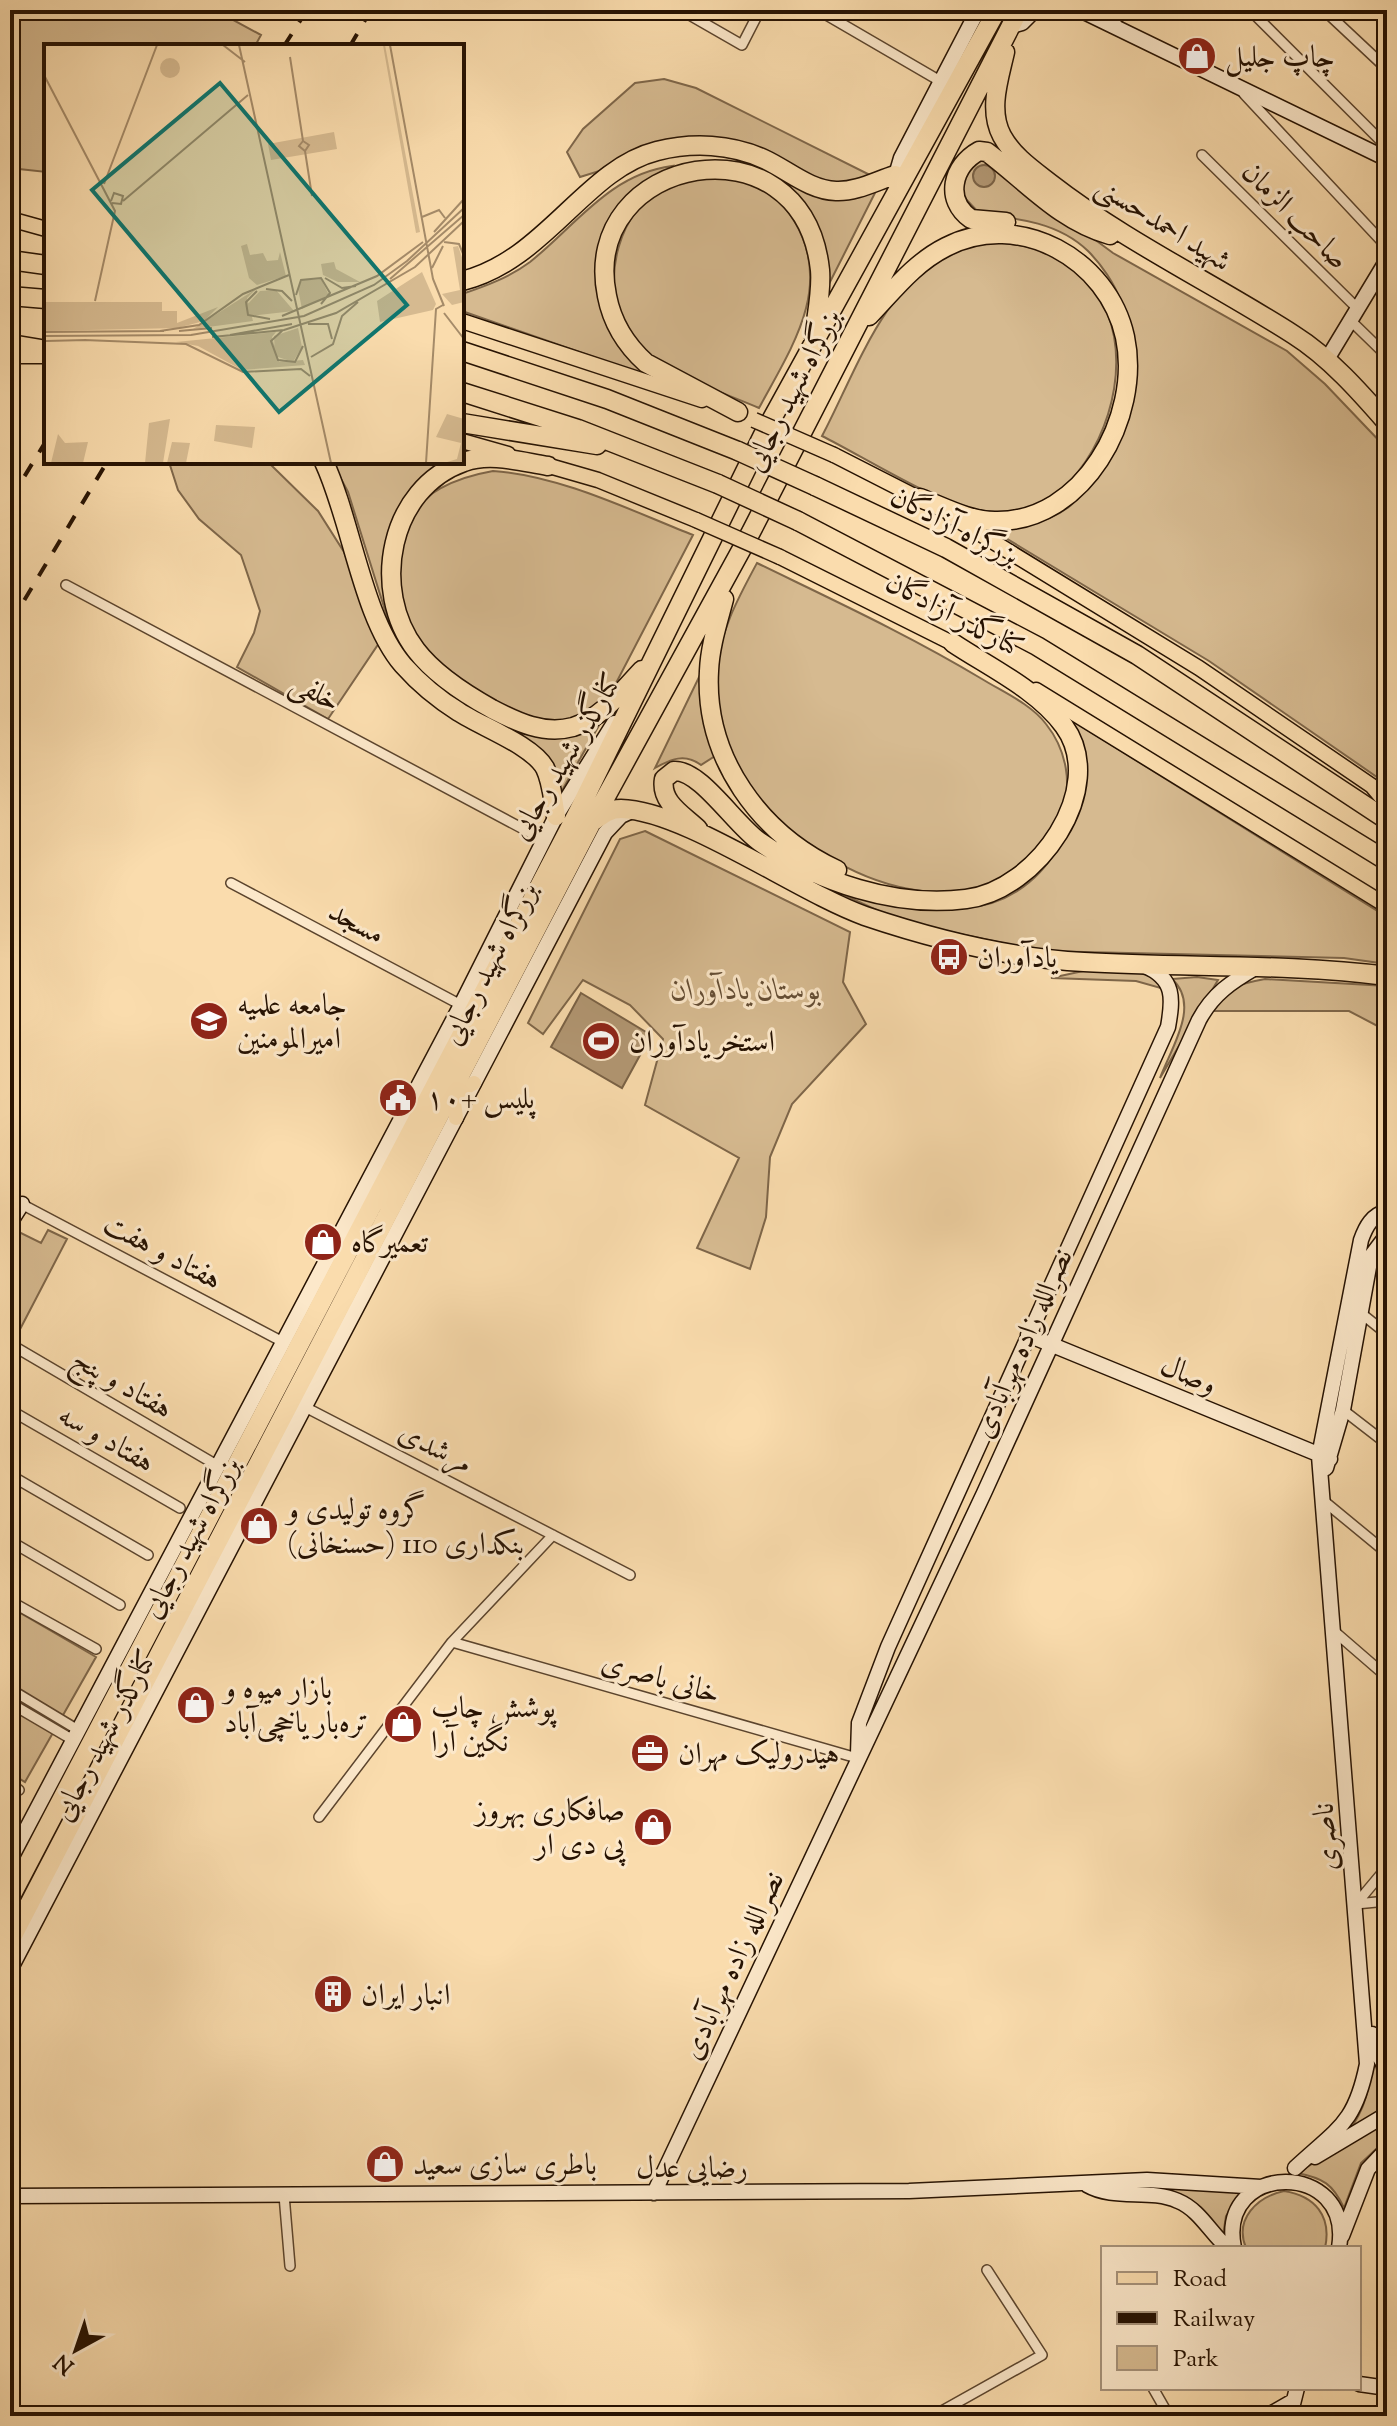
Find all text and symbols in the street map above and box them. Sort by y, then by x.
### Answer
shop icon: چاپ جلیل [1176,35,1218,77]
place label: چاپ جلیل [1225,37,1335,80]
inset map [44,44,464,464]
street label: صاحب الزمان [1230,153,1358,281]
street label: شهید احمدحسنی [1086,166,1239,284]
street label: بزرگراه شهید رجایی [734,302,854,480]
street label: بزرگراه آزادگان [882,475,1026,578]
street label: کنارگذر آزادگان [877,560,1031,671]
street label: خلفی [282,662,348,724]
street label: کنارگذر شهید رجایی [498,664,634,849]
street label: بزرگراه شهید رجایی [431,875,551,1053]
street label: مسجد [320,891,392,957]
bus stop icon: یادآوران [928,936,970,978]
place label: یادآوران [977,938,1059,981]
park label: بوستان یادآوران [670,970,822,1013]
place label: جامعه علمیه امیرالمومنین [237,985,347,1062]
school or university icon: جامعه علمیه امیرالمومنین [188,1000,230,1042]
sports icon: استخر یادآوران [580,1020,622,1062]
place label: استخر یادآوران [629,1022,775,1065]
public building icon: پلیس +۱۰ [377,1077,419,1119]
place label: پلیس +۱۰ [426,1079,536,1122]
street label: هفتاد و هفت [95,1204,229,1302]
shop icon: تعمیرگاه [302,1221,344,1263]
place label: تعمیرگاه [351,1223,428,1266]
street label: نصرالله زاده مهرآبادی [963,1242,1085,1446]
street label: هفتاد و پنج [62,1339,180,1434]
street label: وصال [1153,1345,1223,1407]
street label: هفتاد و سه [49,1395,162,1485]
street label: مرشدی [390,1412,480,1486]
street label: بزرگراه شهید رجایی [131,1449,253,1627]
place label: گروه تولیدی و بنکداری 110 (حسنخانی) [284,1489,524,1567]
shop icon: گروه تولیدی و بنکداری 110 (حسنخانی) [238,1505,280,1547]
street label: کنارگذر شهید رجایی [41,1642,170,1830]
street label: خانی باصری [596,1642,725,1717]
place label: بازار میوه و تره‌بار یاخچی‌آباد [221,1669,368,1746]
shop icon: بازار میوه و تره‌بار یاخچی‌آباد [175,1684,217,1726]
place label: پوشش چاپ نگین آرا [431,1688,557,1765]
shop icon: پوشش چاپ نگین آرا [382,1703,424,1745]
office icon: هیدرولیک مهران [629,1732,671,1774]
place label: هیدرولیک مهران [678,1734,840,1777]
place label: صافکاری بهروز پی دی ار [472,1791,626,1868]
street label: ناصری [1304,1801,1351,1872]
shop icon: صافکاری بهروز پی دی ار [632,1806,674,1848]
street label: نصرالله زاده مهرآبادی [672,1865,797,2067]
building icon: انبار ایران [312,1973,354,2015]
place label: انبار ایران [361,1975,450,2018]
shop icon: باطری سازی سعید [364,2143,406,2185]
place label: باطری سازی سعید [413,2145,597,2188]
street label: رضایی عدل [636,2148,748,2191]
legend [1101,2246,1361,2390]
text: Road [1173,2263,1227,2297]
text: Railway [1173,2303,1255,2337]
north arrow [36,2310,116,2390]
text: Park [1173,2343,1219,2377]
text: N [48,2345,82,2381]

